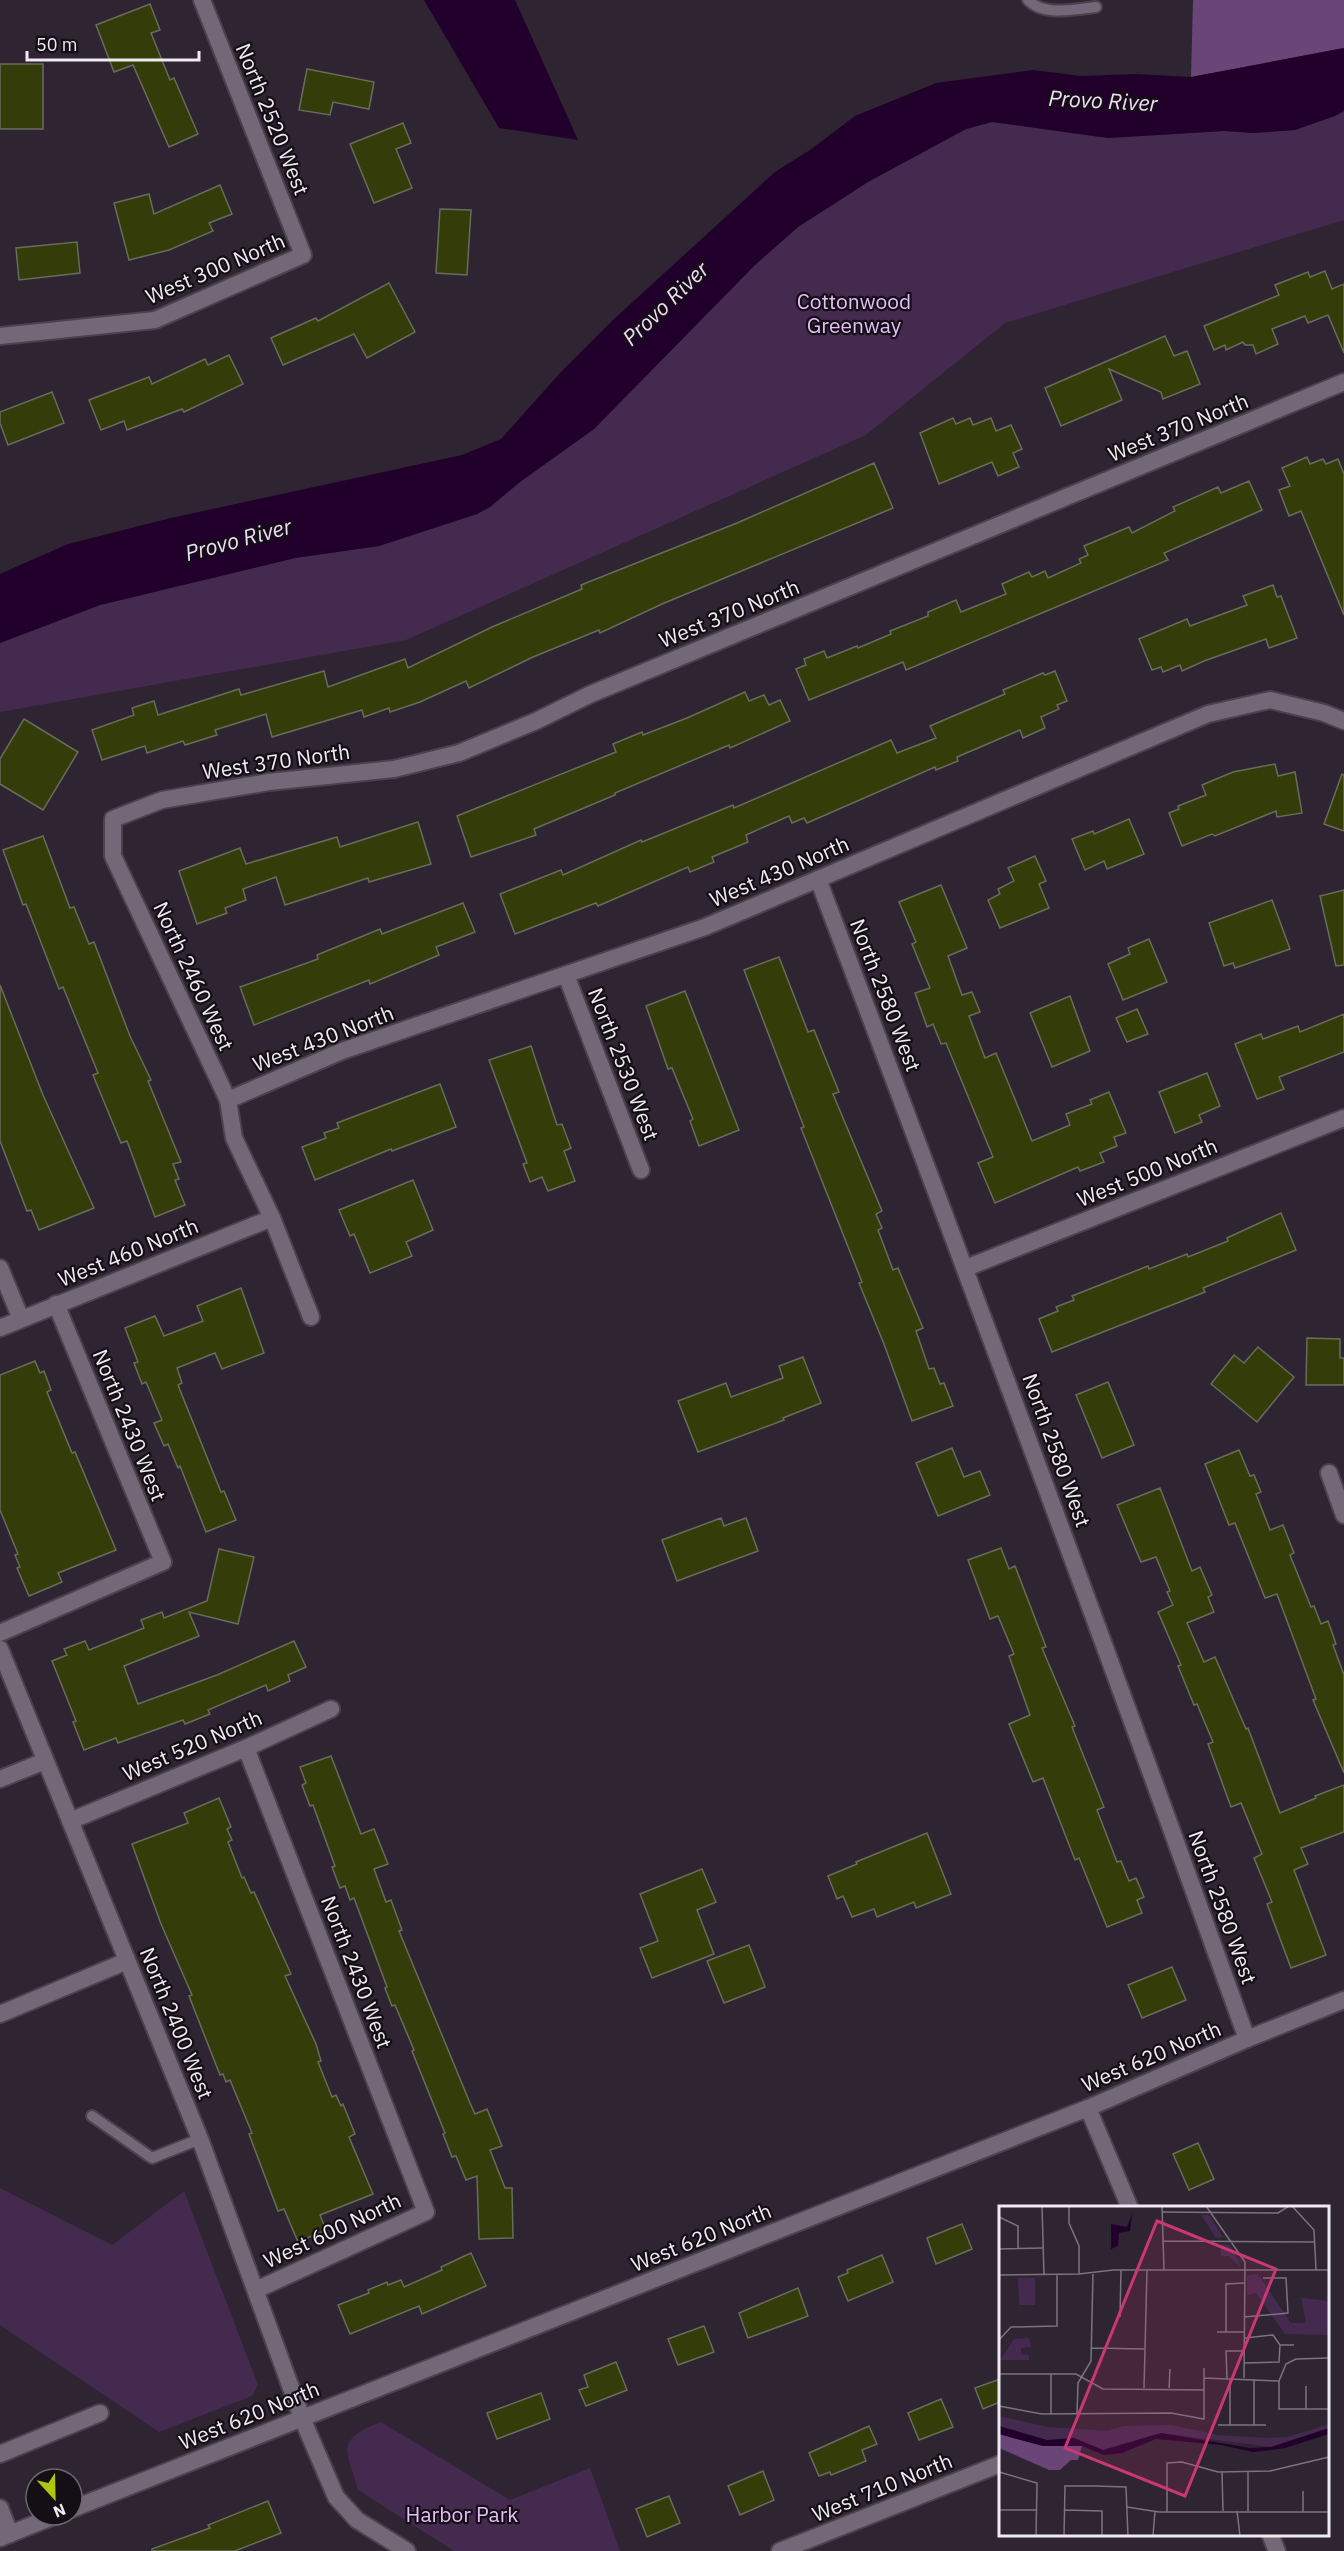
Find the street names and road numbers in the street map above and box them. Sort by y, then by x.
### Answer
street label: North 2520 West [230,39,316,199]
street label: West 300 North [141,226,289,310]
street label: West 370 North [1104,386,1252,468]
street label: West 370 North [655,572,803,654]
street label: West 370 North [200,737,352,785]
street label: West 430 North [705,829,853,913]
street label: North 2460 West [147,897,241,1055]
street label: North 2580 West [844,915,928,1075]
street label: North 2530 West [582,984,666,1144]
street label: West 430 North [249,998,397,1078]
street label: West 500 North [1073,1131,1221,1213]
street label: West 460 North [54,1211,202,1293]
street label: North 2430 West [87,1345,173,1505]
street label: North 2580 West [1016,1369,1098,1531]
street label: West 520 North [118,1703,266,1787]
street label: North 2580 West [1182,1826,1264,1988]
street label: North 2430 West [315,1892,399,2052]
street label: North 2400 West [134,1943,220,2103]
street label: West 620 North [1077,2014,1225,2098]
street label: West 600 North [259,2186,405,2274]
street label: West 620 North [627,2196,775,2278]
street label: West 620 North [175,2374,323,2456]
street label: West 710 North [808,2446,956,2528]

